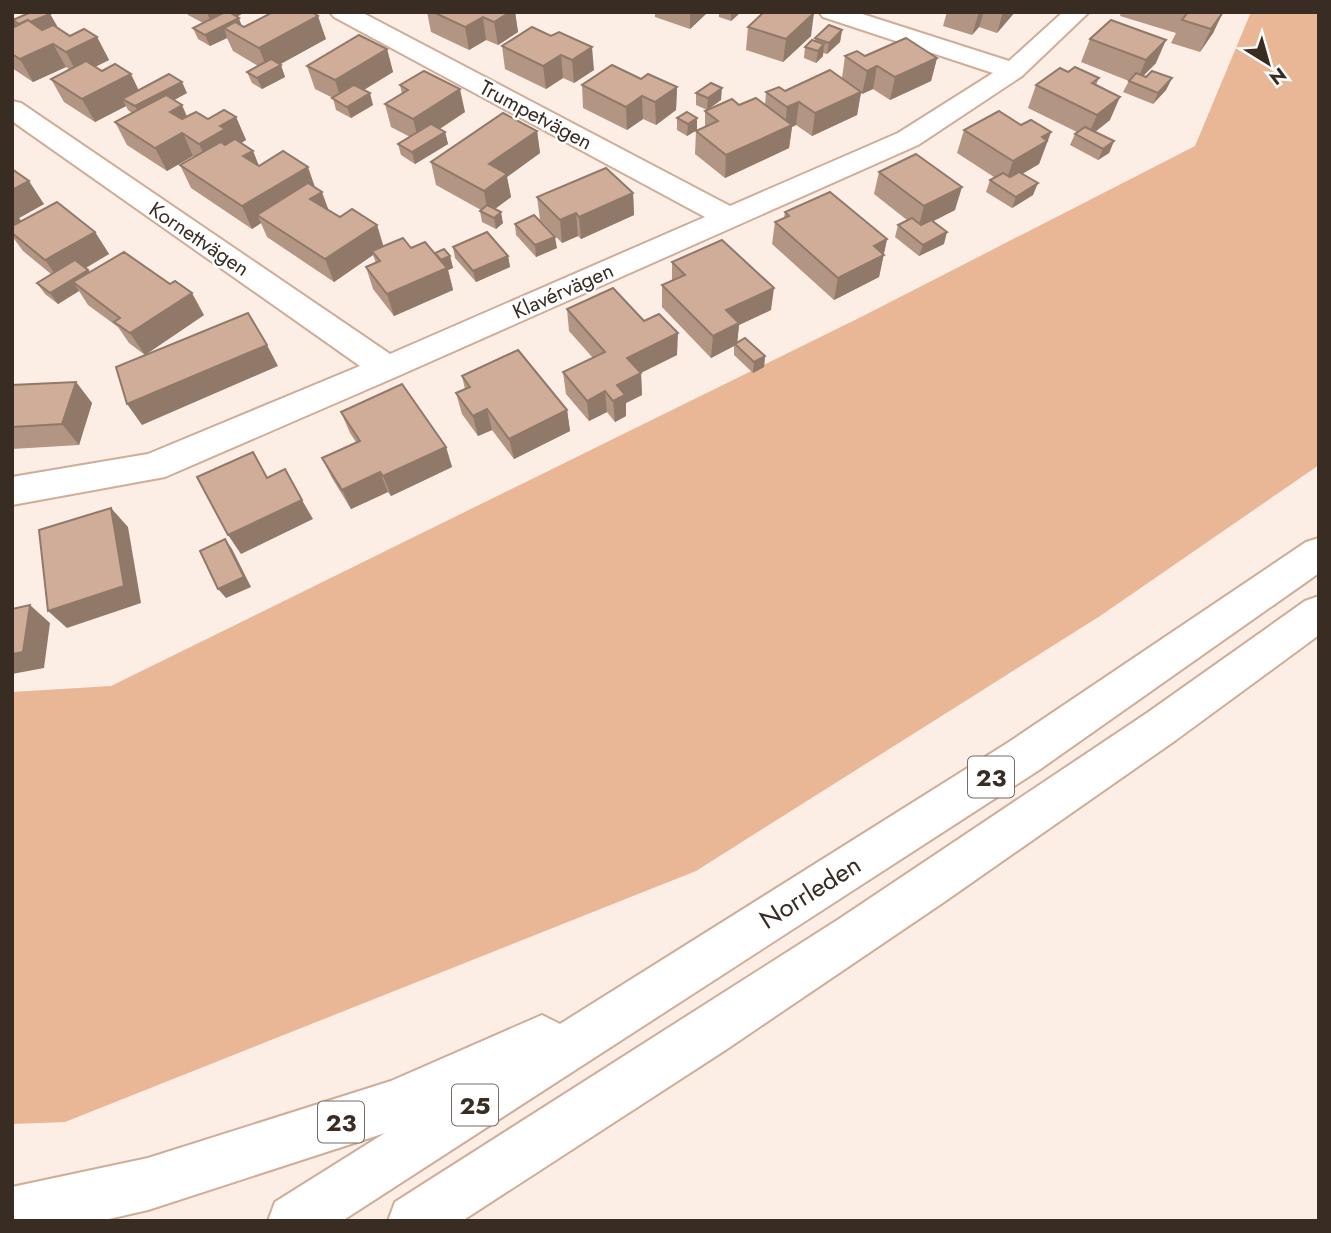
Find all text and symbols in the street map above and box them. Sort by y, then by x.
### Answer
north arrow [1233,28,1303,98]
text: N [1264,61,1292,92]
street label: Trumpetvägen [474,73,598,157]
street label: Kornettvägen [143,194,255,284]
street label: Klavérvägen [508,255,618,327]
road number: 23 [968,756,1014,798]
street label: Norrleden [752,846,868,938]
road number: 25 [452,1084,498,1126]
road number: 23 [318,1102,364,1142]

